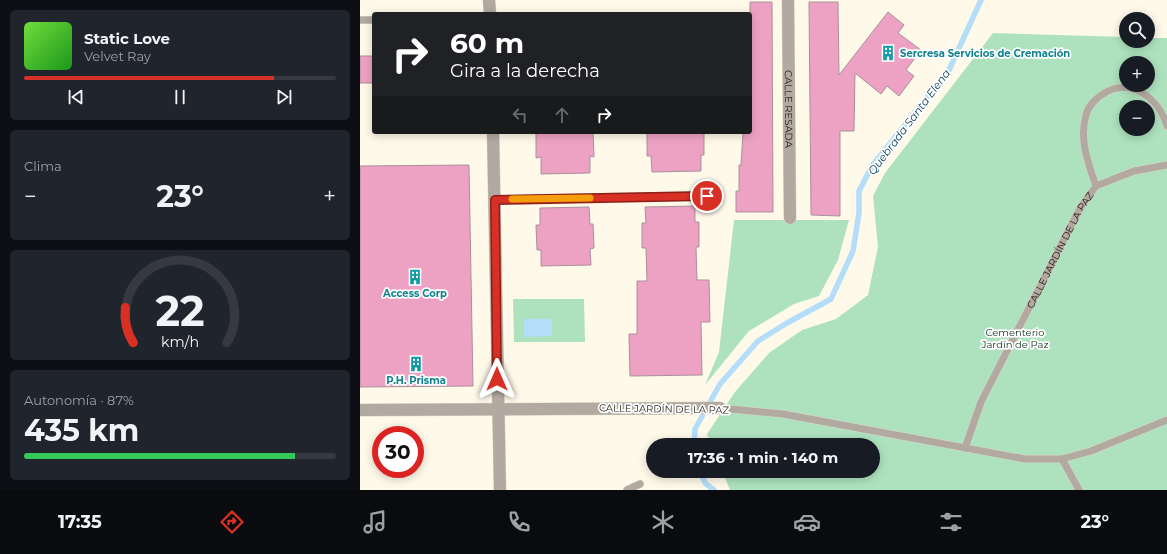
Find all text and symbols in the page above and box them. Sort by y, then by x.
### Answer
map controls [1119,12,1155,136]
button: search [1119,12,1155,48]
text: 60 m [450,26,524,60]
icon: right [384,28,436,80]
text: Static Love [84,29,170,48]
building icon: Sercresa Servicios de Cremación [879,44,897,62]
place label: Sercresa Servicios de Cremación [900,47,1070,60]
text: Velvet Ray [84,48,151,64]
button: + [1119,56,1155,92]
text: Gira a la derecha [450,60,600,82]
water label: Quebrada Santa Elena [865,67,953,177]
street label: CALLE RESADA [782,70,796,149]
icon: previous [65,86,87,108]
icon: pause [169,86,191,108]
icon: next [273,86,295,108]
button: − [1119,100,1155,136]
icon: left [509,104,531,126]
icon: ahead [551,104,573,126]
icon: right [593,104,615,126]
text: Clima [24,158,62,174]
text: 23° [156,178,204,215]
pin [690,179,724,213]
text: − [24,183,37,210]
text: + [323,183,336,210]
icon: arrive [696,185,718,207]
street label: CALLE JARDÍN DE LA PAZ [1023,189,1096,310]
building icon: Access Corp [406,268,424,286]
text: 22 [155,286,205,336]
place label: Access Corp [382,287,447,300]
park label: Cementerio Jardín de Paz [980,326,1049,351]
text: km/h [161,333,199,351]
building icon: P.H. Prisma [407,355,425,373]
position arrow [476,358,518,400]
place label: P.H. Prisma [386,374,446,387]
text: Autonomía · 87% [24,392,134,408]
street label: CALLE JARDÍN DE LA PAZ [599,401,730,417]
text: 435 km [24,412,139,449]
speed limit sign: 30 [372,426,424,478]
text: 17:36 · 1 min · 140 m [688,448,838,467]
icon: directions [218,508,246,536]
icon: music [361,508,389,536]
icon: phone [505,508,533,536]
icon: climate [649,508,677,536]
icon: car [793,508,821,536]
icon: filters [937,508,965,536]
text: 17:35 [58,511,102,533]
text: 23° [1080,511,1109,533]

